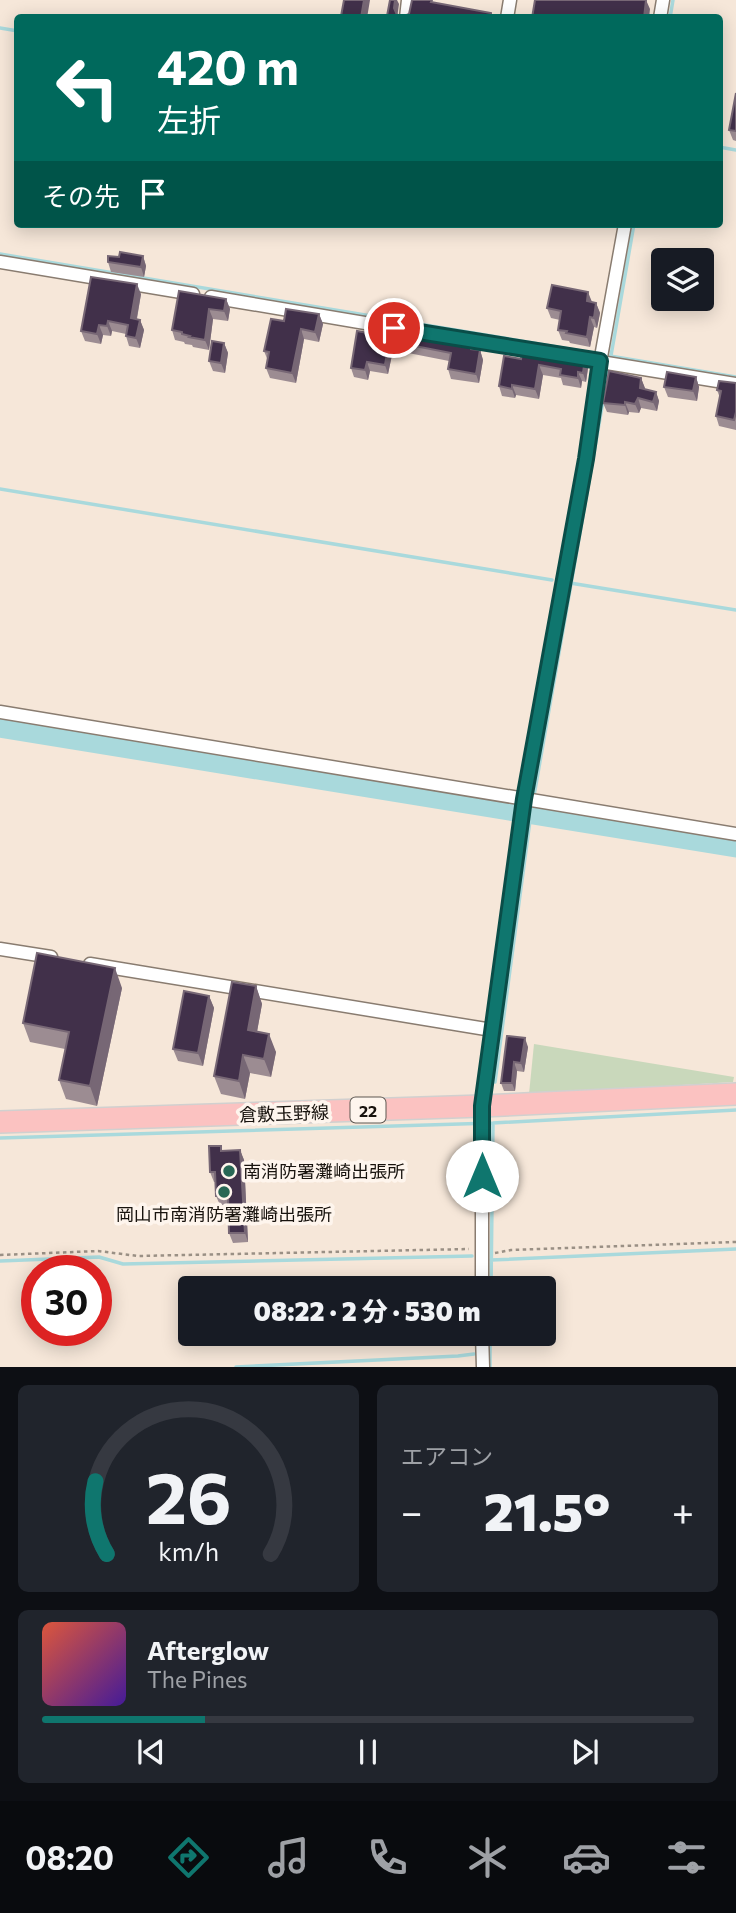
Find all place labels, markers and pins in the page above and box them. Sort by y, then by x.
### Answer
pin [364,298,424,358]
place label: 南消防署灘崎出張所 [243,1160,405,1182]
marker: 南消防署灘崎出張所 [221,1163,237,1179]
marker: 岡山市南消防署灘崎出張所 [216,1184,232,1200]
place label: 岡山市南消防署灘崎出張所 [116,1203,332,1225]

